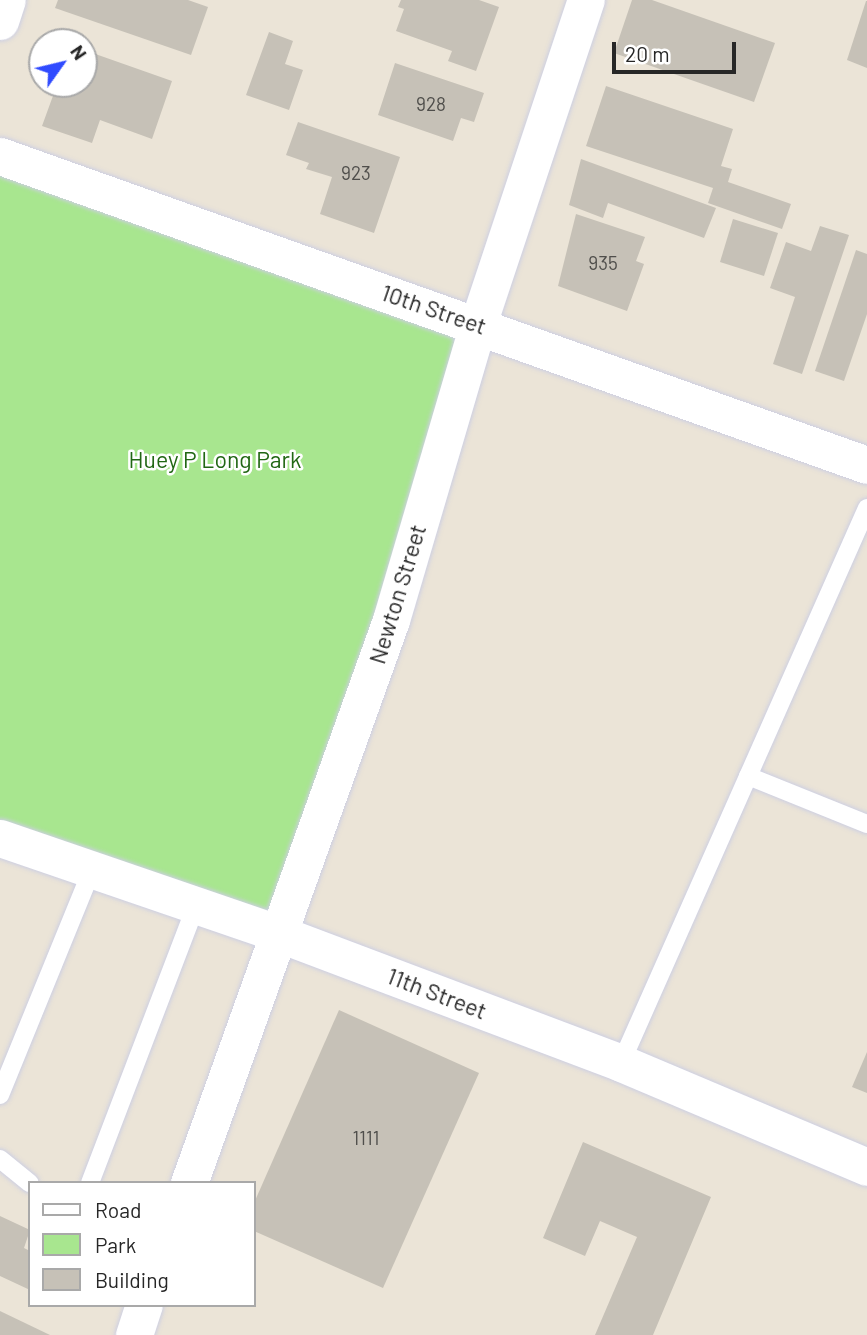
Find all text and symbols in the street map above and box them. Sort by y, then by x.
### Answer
north arrow [28,28,98,98]
scale bar [615,28,739,72]
text: N [66,40,92,64]
text: 20 m [625,41,670,66]
house number: 928 [416,93,446,115]
house number: 923 [341,162,371,184]
house number: 935 [588,252,618,274]
street label: 10th Street [378,278,490,340]
park label: Huey P Long Park [129,445,301,473]
street label: Newton Street [363,521,431,667]
street label: 11th Street [383,961,491,1025]
house number: 1111 [353,1127,379,1149]
legend [28,1181,256,1307]
text: Road [95,1197,141,1222]
text: Park [95,1232,136,1257]
text: Building [95,1267,169,1292]

